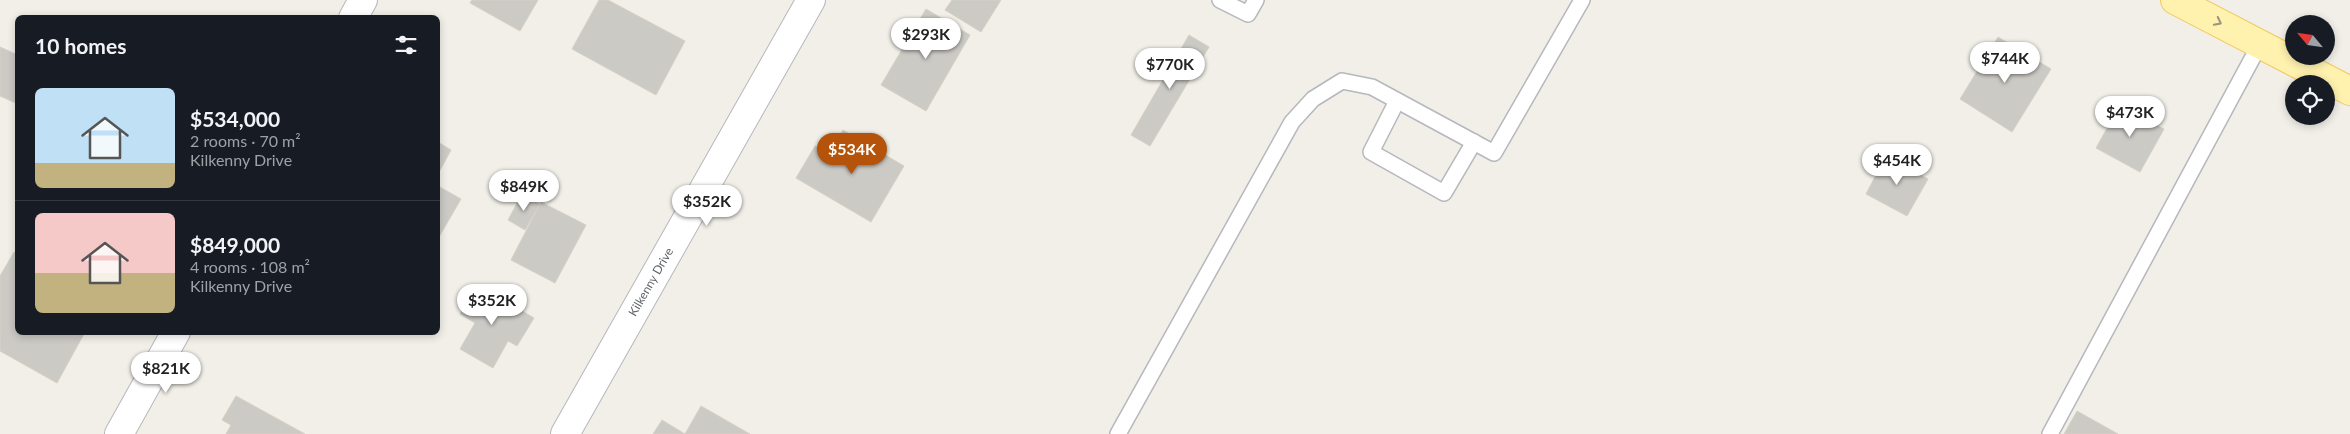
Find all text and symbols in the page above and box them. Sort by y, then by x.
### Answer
north arrow [2285,15,2335,65]
map controls [2285,15,2335,125]
one-way arrow [2213,16,2222,26]
pin: $293K [891,18,961,60]
text: $293K [902,24,950,43]
icon: filters [392,31,420,59]
text: 10 homes [35,33,126,58]
pin: $744K [1970,42,2040,84]
pin: $770K [1135,48,1205,90]
text: $744K [1981,48,2029,67]
text: $770K [1146,54,1194,73]
button: locate [2285,75,2335,125]
pin: $473K [2095,96,2165,138]
text: $473K [2106,102,2154,121]
text: $534,000 [190,106,280,131]
icon: home [75,108,135,168]
text: 2 rooms · 70 m² [190,131,301,150]
pin: $534K [817,132,887,175]
text: $534K [828,139,876,158]
pin: $454K [1862,144,1932,186]
text: Kilkenny Drive [190,150,292,169]
text: $454K [1873,150,1921,169]
pin: $849K [489,170,559,212]
text: $849K [500,176,548,195]
pin: $352K [672,184,742,227]
text: $352K [683,191,731,210]
text: $849,000 [190,232,280,257]
icon: home [75,233,135,293]
street label: Kilkenny Drive [625,245,676,319]
text: 4 rooms · 108 m² [190,257,310,276]
text: Kilkenny Drive [190,276,292,295]
pin: $352K [457,284,527,326]
text: $352K [468,290,516,309]
pin: $821K [131,352,201,394]
text: $821K [142,358,190,377]

